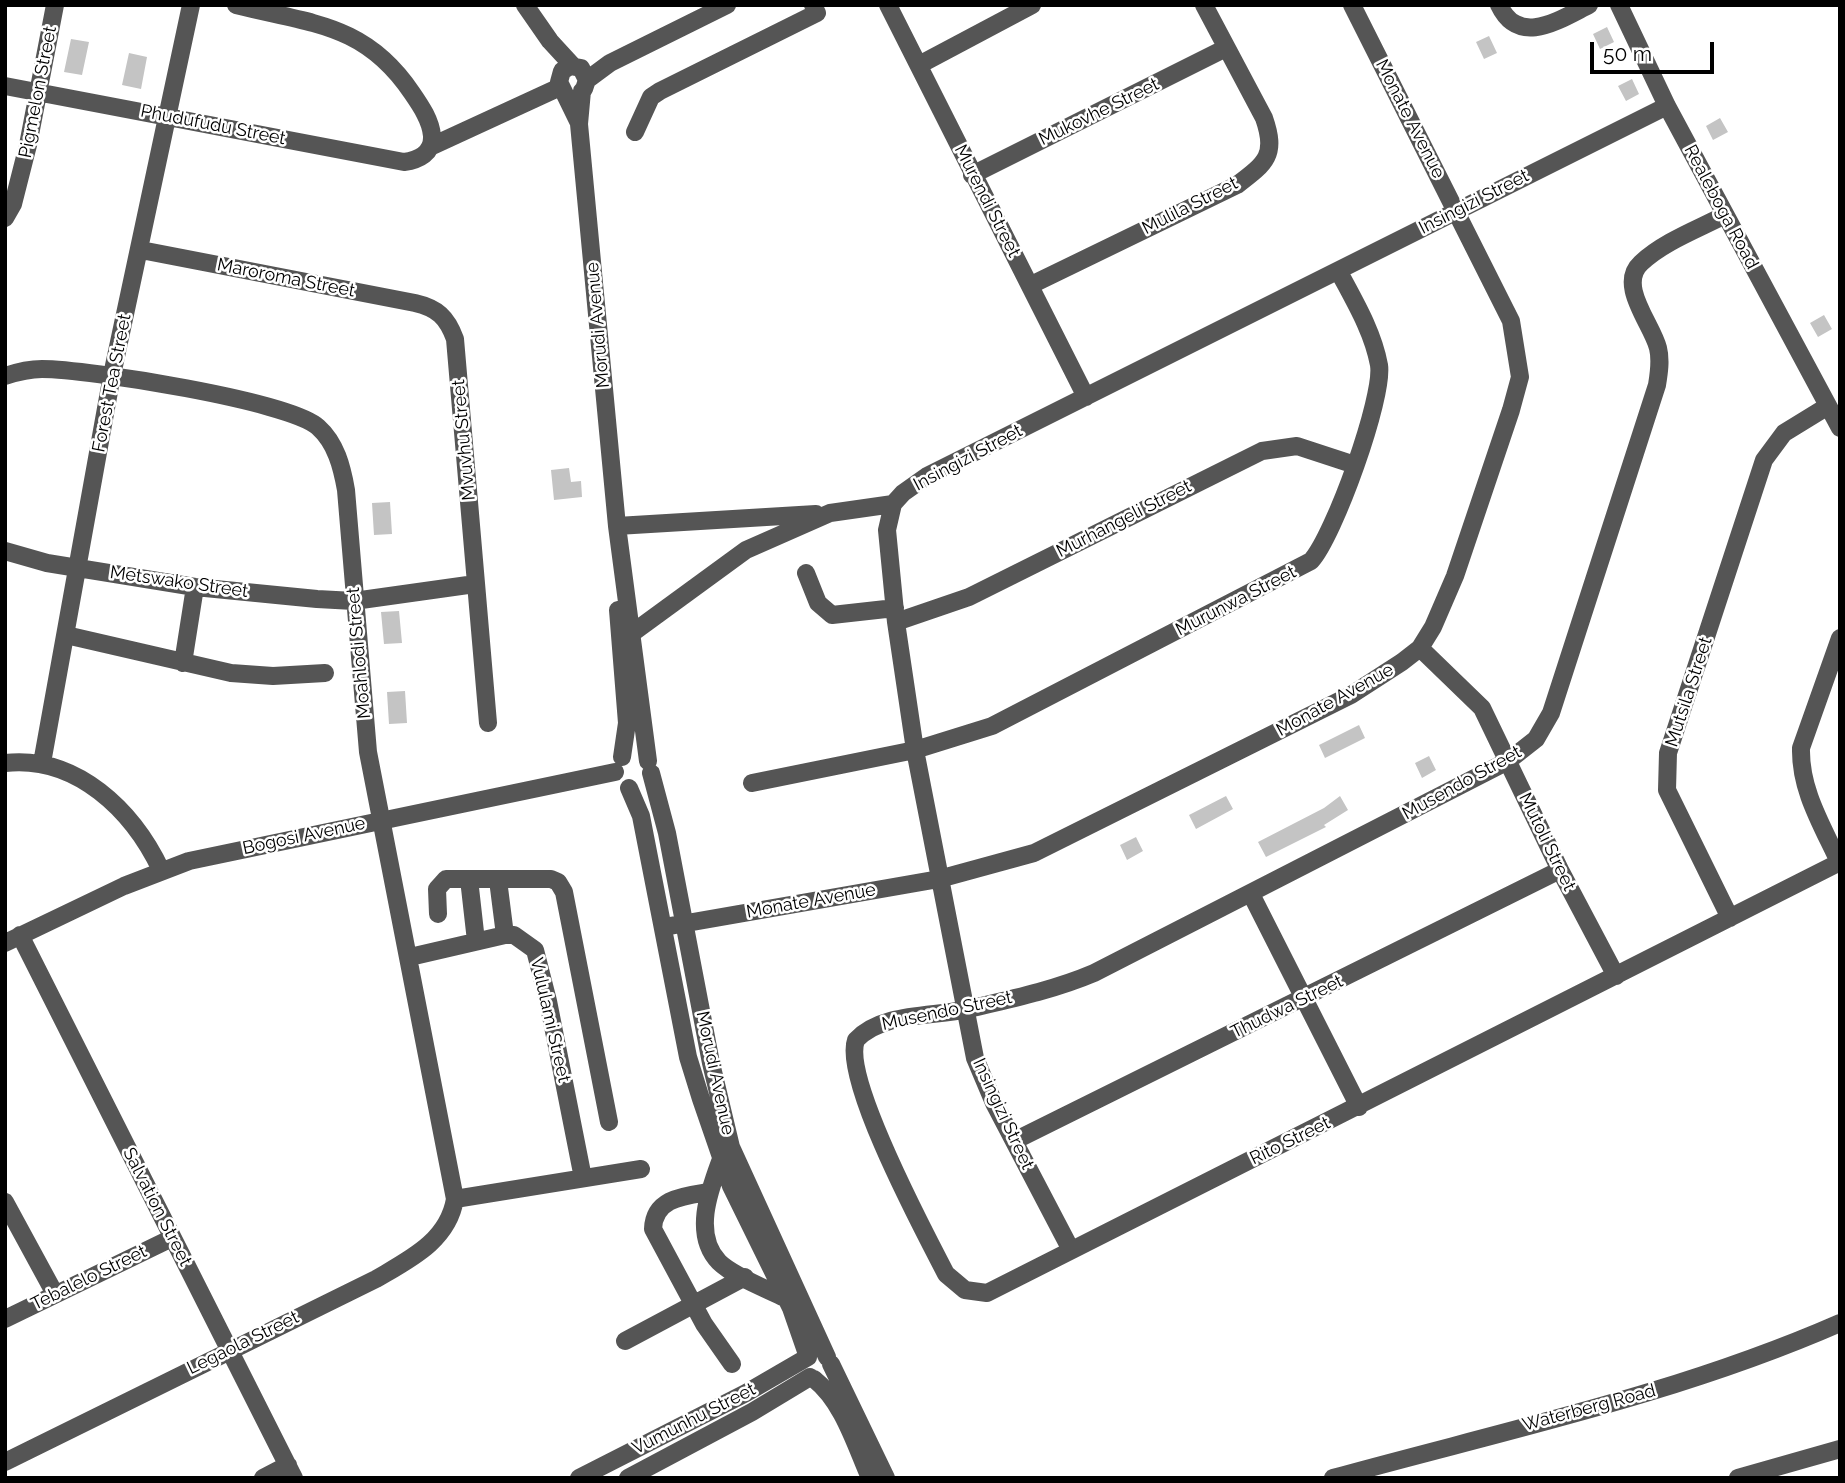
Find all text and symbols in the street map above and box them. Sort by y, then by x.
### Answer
street label: Pigmelon Street [15,24,61,160]
scale bar [1593,28,1717,72]
text: 50 m [1603,41,1652,66]
street label: Monate Avenue [1371,56,1449,182]
street label: Mukovhe Street [1035,74,1163,150]
street label: Phudufudu Street [139,100,287,150]
street label: Murendi Street [949,141,1025,261]
street label: Realeboga Road [1679,141,1763,273]
street label: Insingizi Street [1415,165,1533,239]
street label: Mulila Street [1139,173,1241,239]
street label: Maroroma Street [215,254,357,302]
street label: Morudi Avenue [582,261,614,389]
street label: Forest Tea Street [88,312,136,454]
street label: Mvuvhu Street [448,379,480,501]
street label: Insingizi Street [910,420,1026,496]
street label: Murhangeli Street [1053,476,1195,562]
street label: Murunwa Street [1172,561,1300,641]
street label: Metswako Street [109,562,249,602]
street label: Moahlodi Street [342,586,376,720]
street label: Mutsila Street [1661,634,1717,750]
street label: Monate Avenue [1273,659,1397,741]
street label: Musendo Street [1399,741,1525,825]
street label: Mutoli Street [1514,789,1580,895]
street label: Bogosi Avenue [241,812,367,860]
street label: Monate Avenue [745,879,877,923]
street label: Vululami Street [525,955,575,1085]
street label: Thudwa Street [1227,971,1347,1043]
street label: Musendo Street [880,987,1014,1035]
street label: Morudi Avenue [691,1009,739,1137]
street label: Insingizi Street [968,1055,1038,1173]
street label: Rito Street [1246,1112,1334,1170]
street label: Salvation Street [118,1144,196,1270]
street label: Tebalelo Street [28,1241,150,1315]
street label: Legaola Street [184,1307,302,1379]
street label: Vumunhu Street [629,1379,759,1459]
street label: Waterberg Road [1520,1380,1658,1436]

